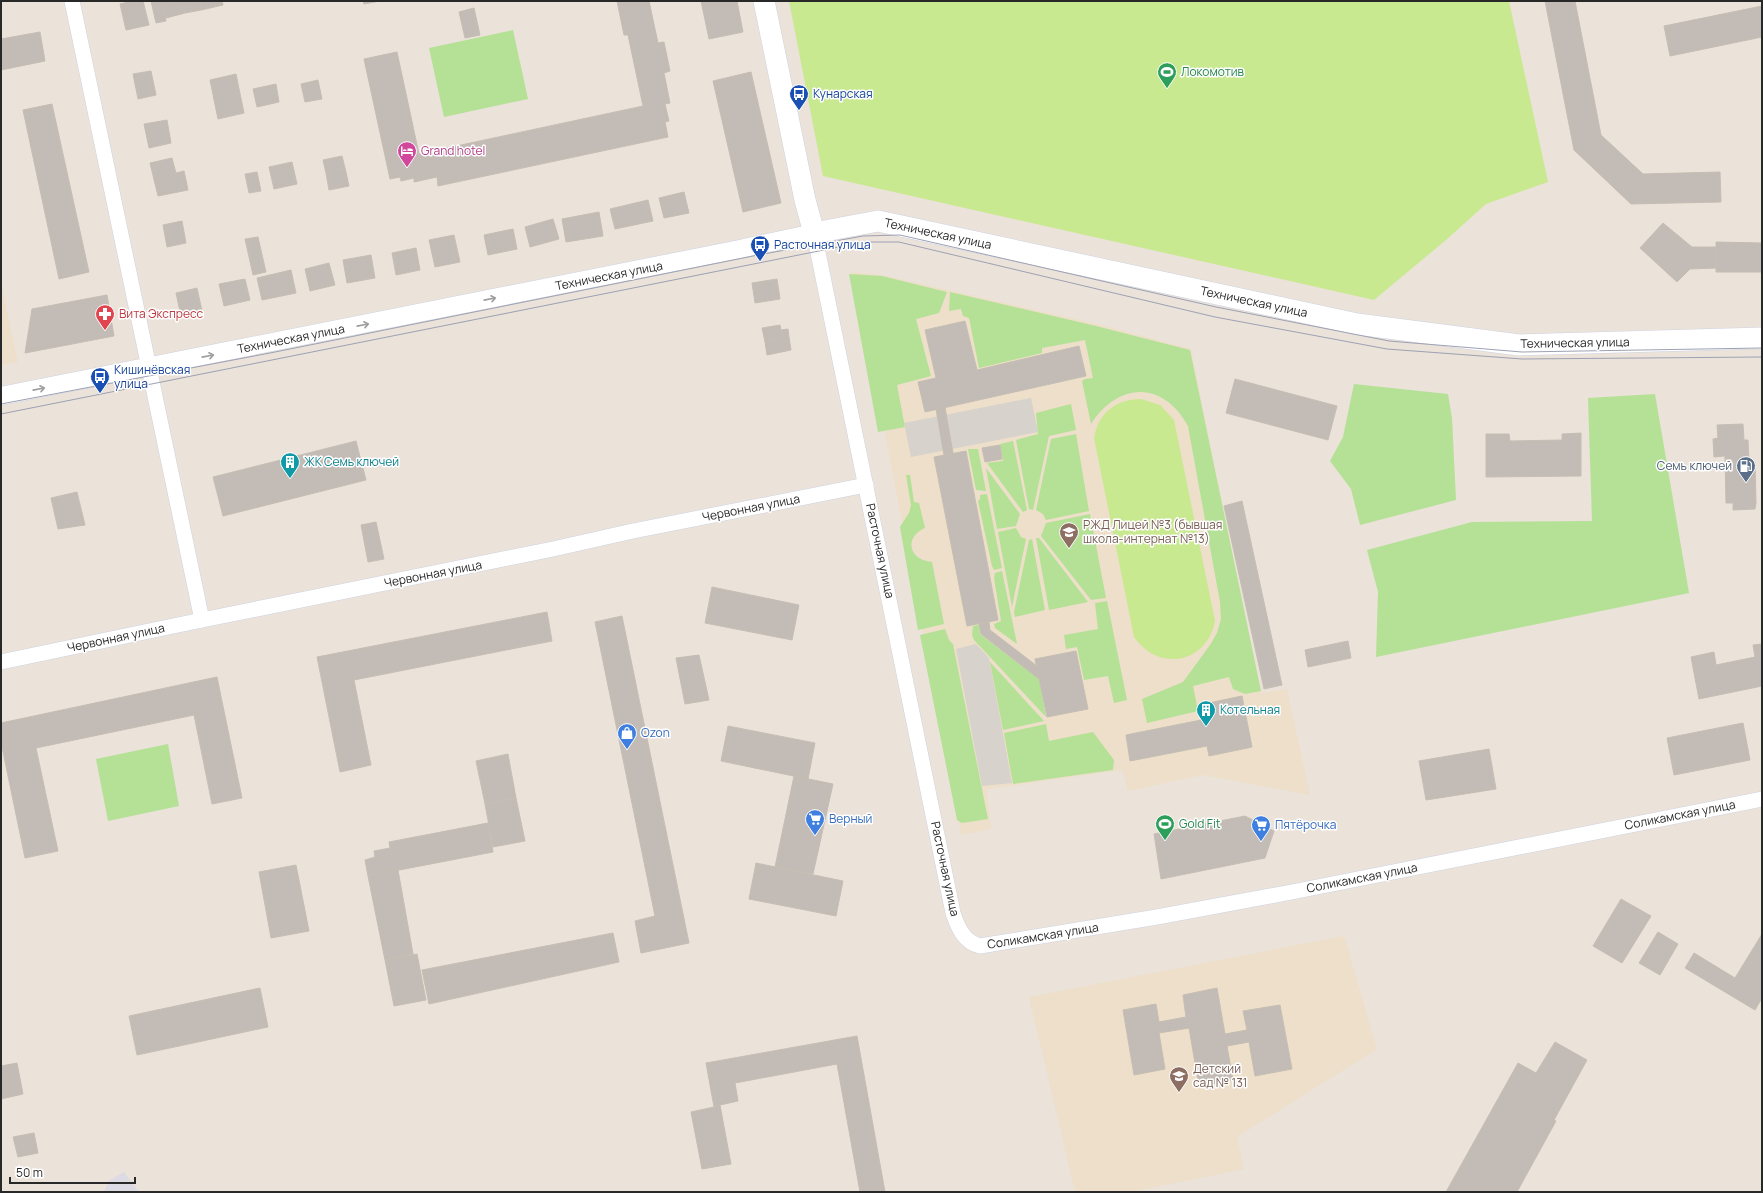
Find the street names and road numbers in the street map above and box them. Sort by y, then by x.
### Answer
street label: Техническая улица [883,214,993,253]
street label: Техническая улица [554,257,664,294]
street label: Техническая улица [1199,282,1309,321]
street label: Техническая улица [236,320,346,357]
street label: Техническая улица [1520,333,1630,352]
street label: Червонная улица [701,490,801,525]
street label: Расточная улица [862,502,899,600]
street label: Червонная улица [383,556,483,591]
street label: Червонная улица [66,619,166,656]
street label: Соликамская улица [1623,795,1737,834]
street label: Расточная улица [927,820,964,918]
street label: Соликамская улица [1305,858,1419,897]
street label: Соликамская улица [986,918,1100,953]

